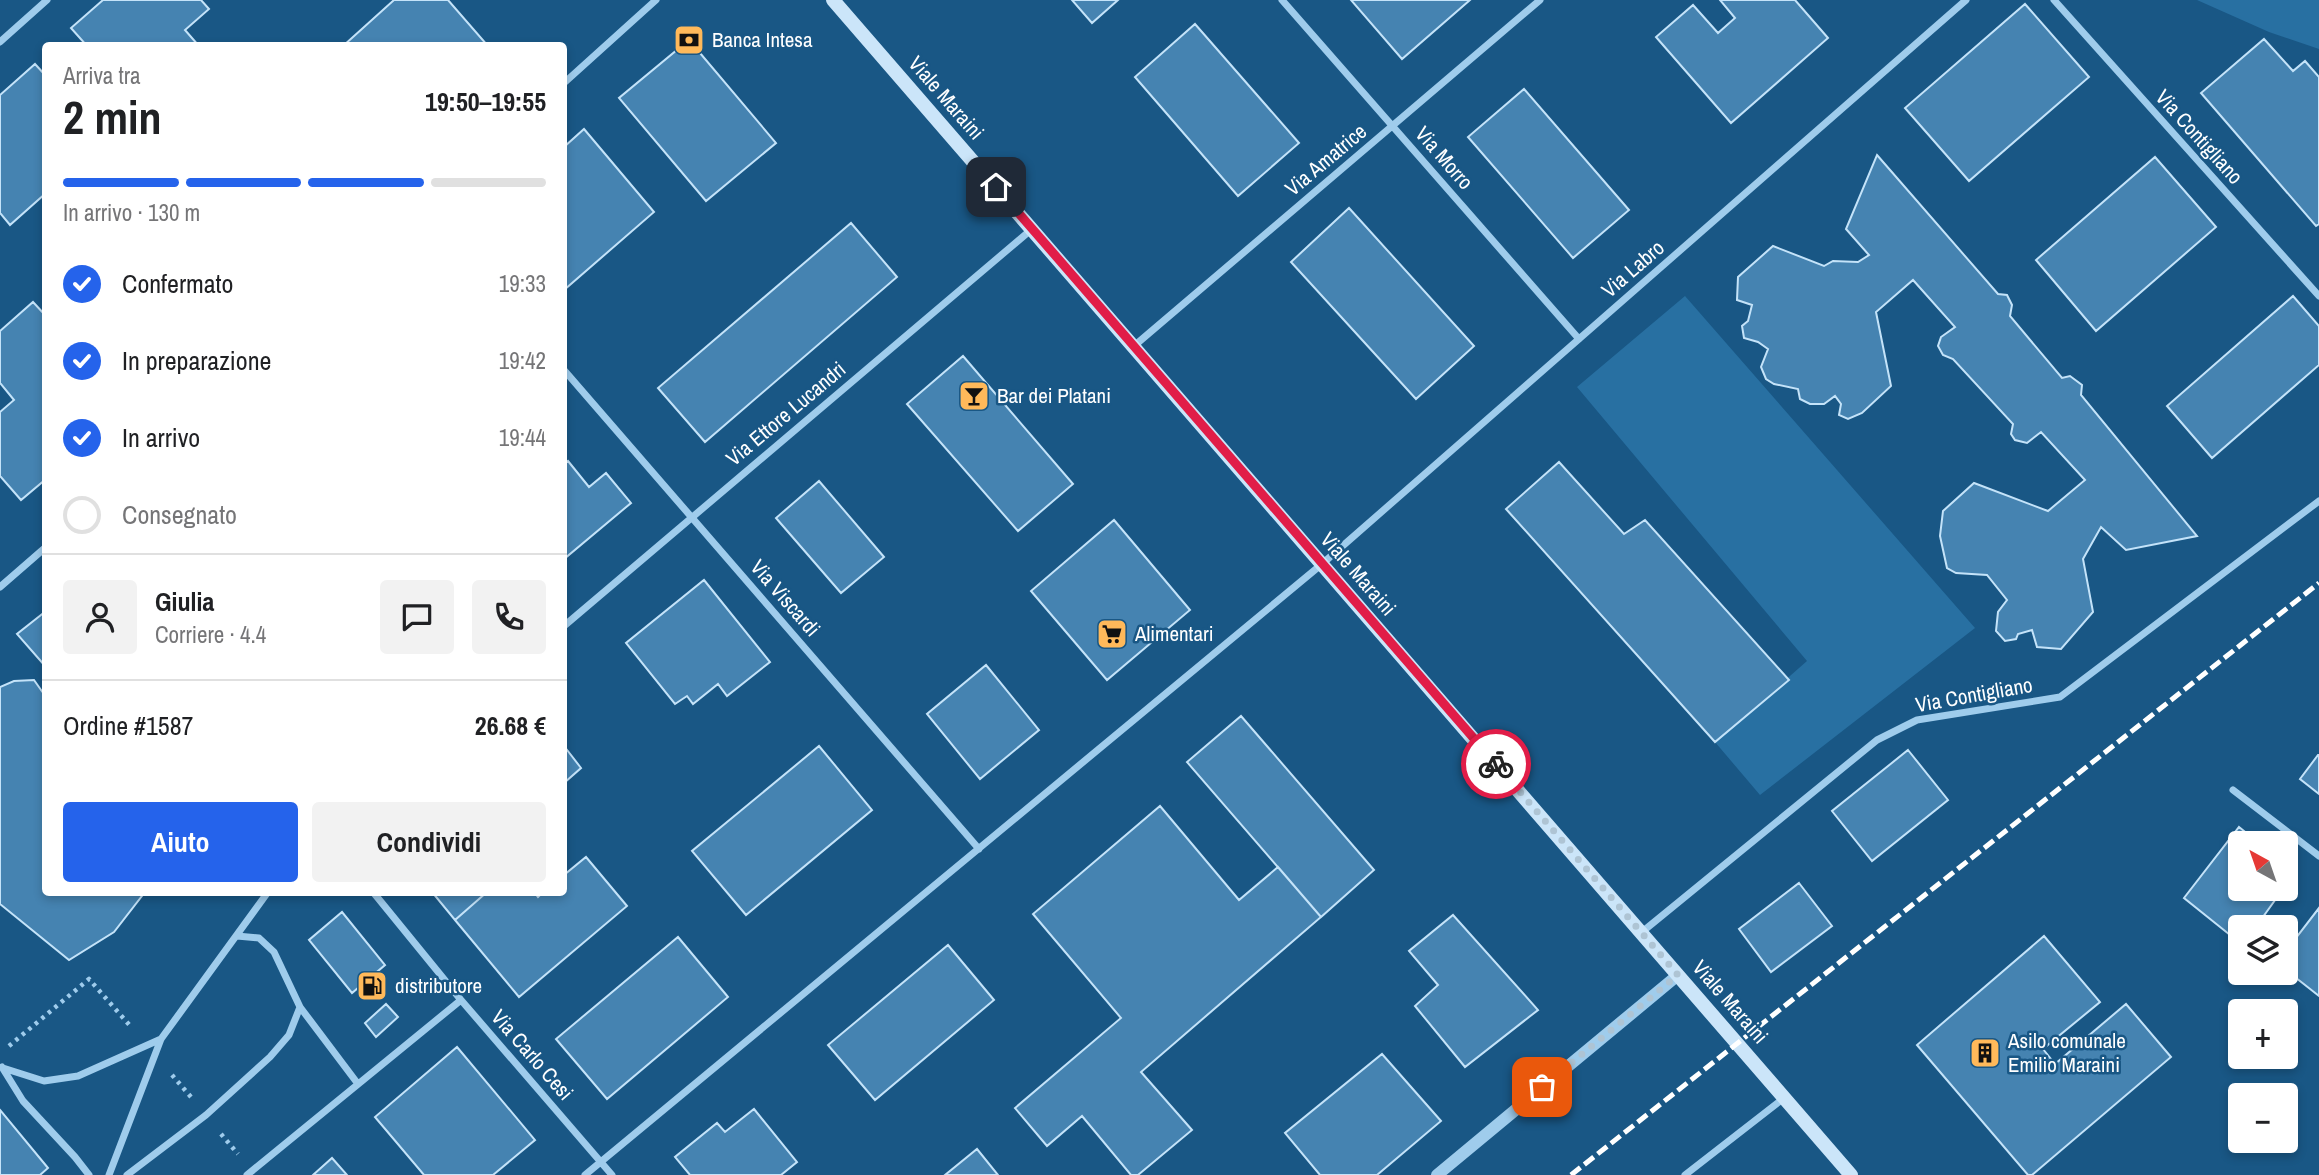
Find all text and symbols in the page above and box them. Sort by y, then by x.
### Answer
bank icon: Banca Intesa [672,23,706,57]
place label: Banca Intesa [712,25,813,54]
street label: Viale Maraini [902,50,991,146]
text: Arriva tra [63,60,141,91]
street label: Via Contigliano [2149,83,2250,190]
text: 19:50–19:55 [425,84,546,119]
text: 2 min [63,86,162,148]
street label: Via Amatrice [1279,117,1373,202]
street label: Via Morro [1409,120,1480,196]
pin [966,157,1026,217]
icon: home [977,168,1015,206]
text: In arrivo · 130 m [63,197,200,228]
street label: Via Labro [1595,233,1670,304]
icon: check [63,265,101,303]
text: Confermato [122,266,233,301]
text: 19:33 [499,268,546,299]
icon: check [63,342,101,380]
text: In preparazione [122,343,271,378]
text: 19:42 [499,345,546,376]
street label: Via Ettore Lucandri [720,355,852,472]
bar icon: Bar dei Platani [957,379,991,413]
place label: Bar dei Platani [997,381,1111,410]
icon: check [63,419,101,457]
text: In arrivo [122,420,200,455]
text: 19:44 [499,422,546,453]
text: Consegnato [122,497,237,532]
street label: Viale Maraini [1314,526,1403,622]
street label: Via Viscardi [744,553,827,642]
button: person [63,580,137,654]
button: chat [380,580,454,654]
button: phone [472,580,546,654]
text: Giulia [155,584,214,619]
supermarket icon: Alimentari [1095,617,1129,651]
text: Corriere · 4.4 [155,619,266,650]
place label: Alimentari [1134,619,1213,648]
street label: Via Contigliano [1913,670,2035,719]
text: Ordine #1587 [63,708,193,743]
text: 26.68 € [475,708,546,743]
courier [1461,729,1531,799]
icon: bike [1477,745,1515,783]
button: Aiuto [63,802,298,882]
button: Condividi [312,802,546,882]
north arrow [2228,831,2298,901]
map controls [2228,831,2298,1153]
button: layers [2228,915,2298,985]
street label: Viale Maraini [1686,954,1775,1050]
fuel station icon: distributore [355,969,389,1003]
place label: distributore [395,971,482,1000]
button: + [2228,999,2298,1069]
street label: Via Carlo Cesi [485,1003,580,1106]
place label: Asilo comunale Emilio Maraini [2007,1026,2126,1079]
building icon: Asilo comunale Emilio Maraini [1968,1036,2002,1070]
pin [1512,1057,1572,1117]
icon: bag [1523,1068,1561,1106]
button: − [2228,1083,2298,1153]

